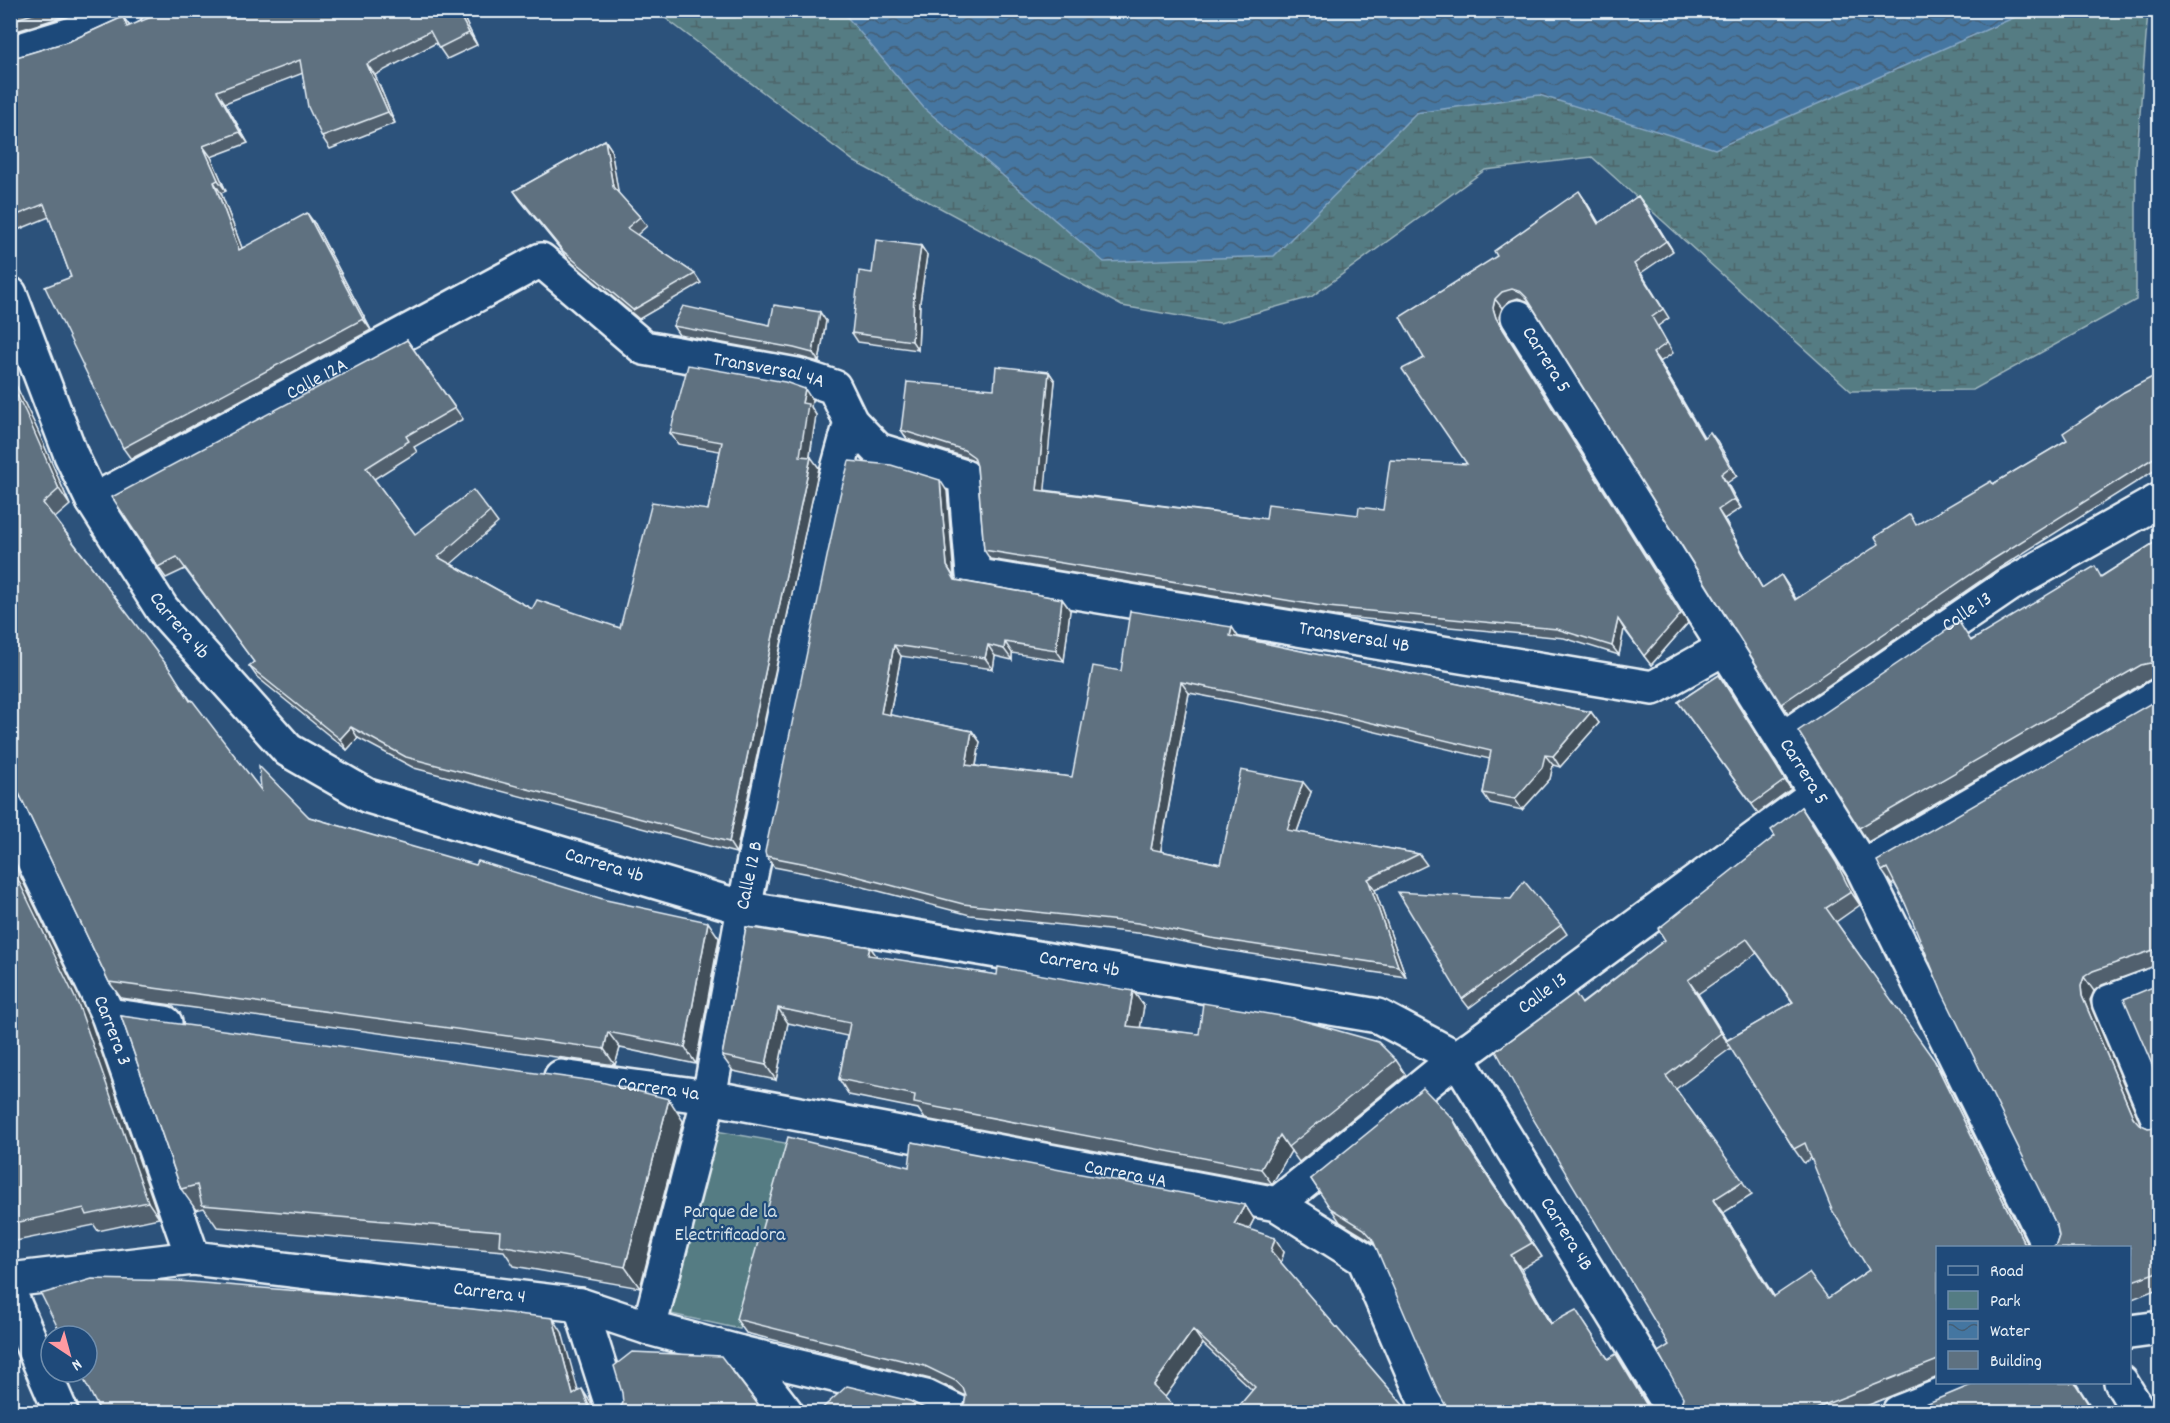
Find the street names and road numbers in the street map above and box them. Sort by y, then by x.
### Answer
street label: Carrera 5 [1514,322,1576,399]
street label: Transversal 4A [711,346,828,397]
street label: Calle 12A [282,352,353,408]
street label: Calle 13 [1937,586,1998,640]
street label: Carrera 4b [141,587,215,666]
street label: Transversal 4B [1297,615,1412,661]
street label: Carrera 5 [1771,734,1834,811]
street label: Calle 12 B [730,839,772,912]
street label: Carrera 4b [561,841,647,891]
street label: Carrera 4b [1037,944,1122,986]
street label: Calle 13 [1513,967,1574,1022]
street label: Carrera 3 [85,992,137,1070]
street label: Carrera 4a [616,1071,701,1110]
street label: Carrera 4A [1082,1154,1169,1197]
street label: Carrera 4B [1532,1192,1599,1277]
street label: Carrera 4 [452,1276,527,1312]

